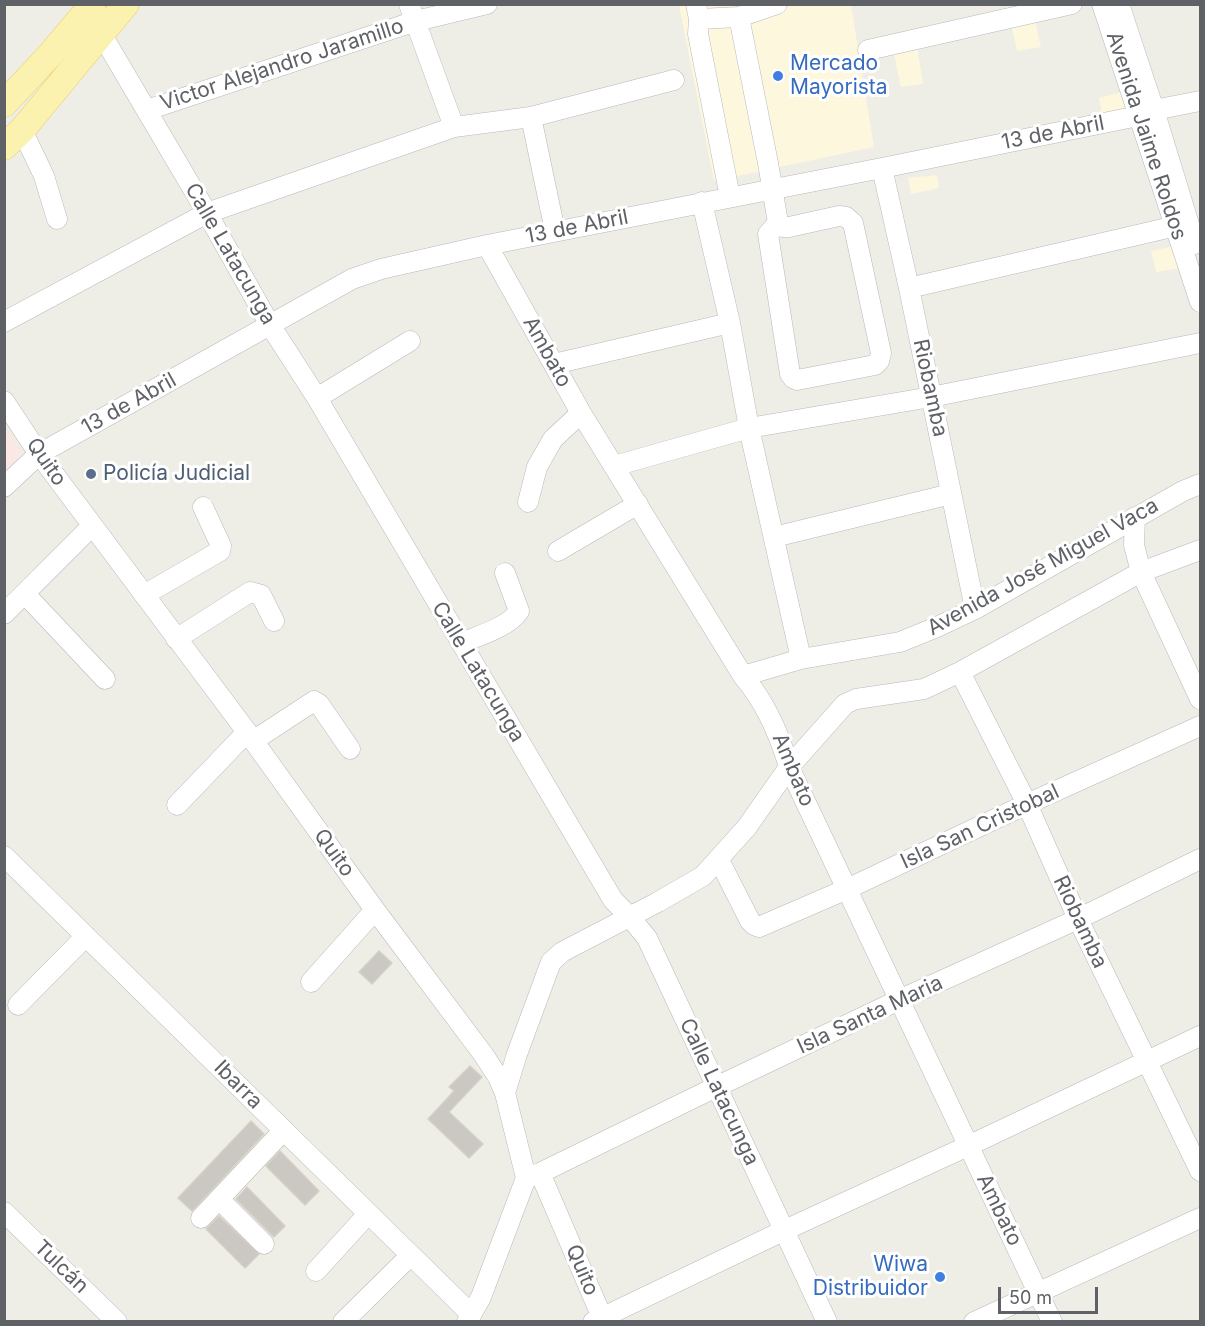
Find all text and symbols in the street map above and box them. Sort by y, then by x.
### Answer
street label: Victor Alejandro Jaramillo [157,14,407,116]
street label: Avenida Jaime Roldos [1100,29,1192,243]
place label: Mercado Mayorista [790,51,888,101]
marker: Mercado Mayorista [771,69,785,83]
street label: 13 de Abril [999,111,1107,155]
street label: Calle Latacunga [179,179,281,329]
street label: 13 de Abril [523,205,631,249]
street label: Ambato [517,312,577,392]
street label: Riobamba [907,337,953,439]
street label: 13 de Abril [77,368,181,440]
street label: Quito [21,433,71,491]
place label: Policía Judicial [103,461,250,487]
marker: Policía Judicial [84,467,98,481]
street label: Avenida José Miguel Vaca [923,493,1163,641]
street label: Calle Latacunga [426,597,530,747]
street label: Ambato [766,730,820,810]
street label: Isla San Cristobal [897,779,1063,875]
street label: Quito [308,824,360,882]
street label: Riobamba [1048,872,1112,972]
street label: Isla Santa Maria [793,970,947,1060]
street label: Calle Latacunga [674,1014,764,1170]
street label: Ibarra [208,1055,268,1115]
street label: Ambato [971,1170,1027,1250]
street label: Tulcán [29,1235,93,1299]
street label: Quito [560,1241,604,1299]
place label: Wiwa Distribuidor [813,1252,928,1302]
marker: Wiwa Distribuidor [933,1270,947,1284]
scale bar [1001,1275,1102,1313]
text: 50 m [1009,1287,1052,1308]

